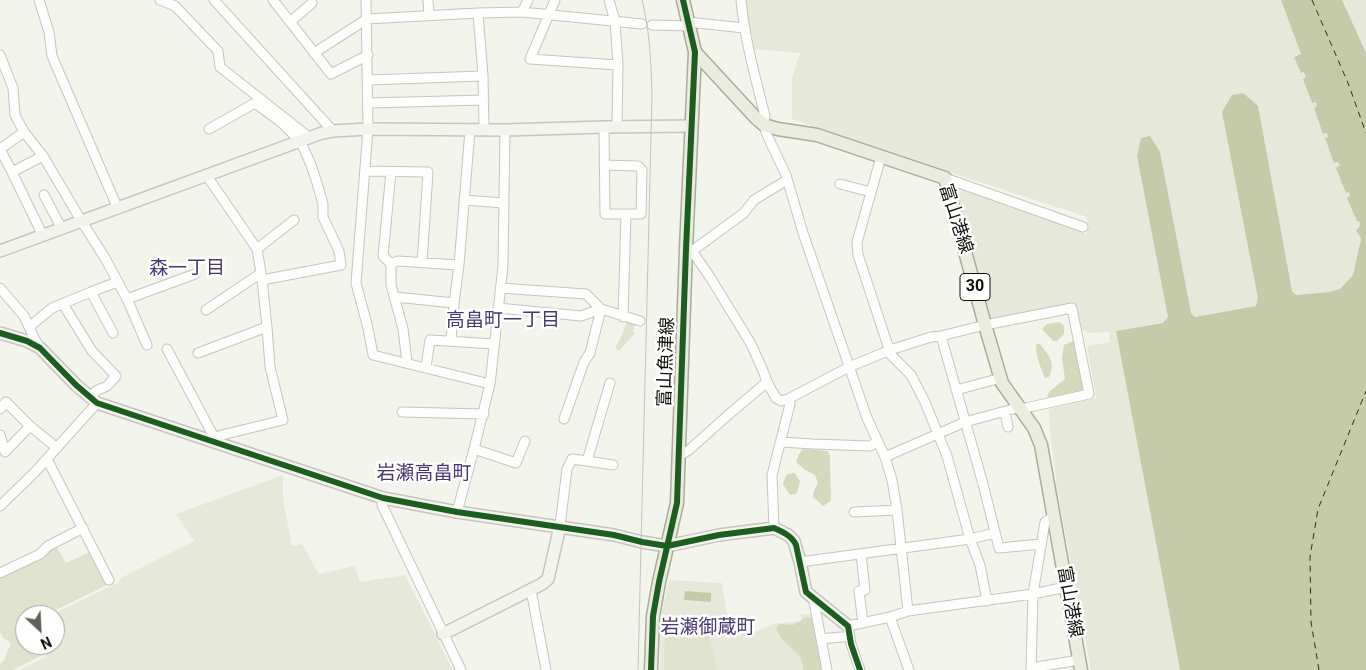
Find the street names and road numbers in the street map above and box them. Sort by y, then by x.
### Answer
street label: 富山港線 [934,181,976,257]
road number: 30 [960,274,990,300]
street label: 富山魚津線 [655,317,679,407]
street label: 富山港線 [1052,565,1086,639]

